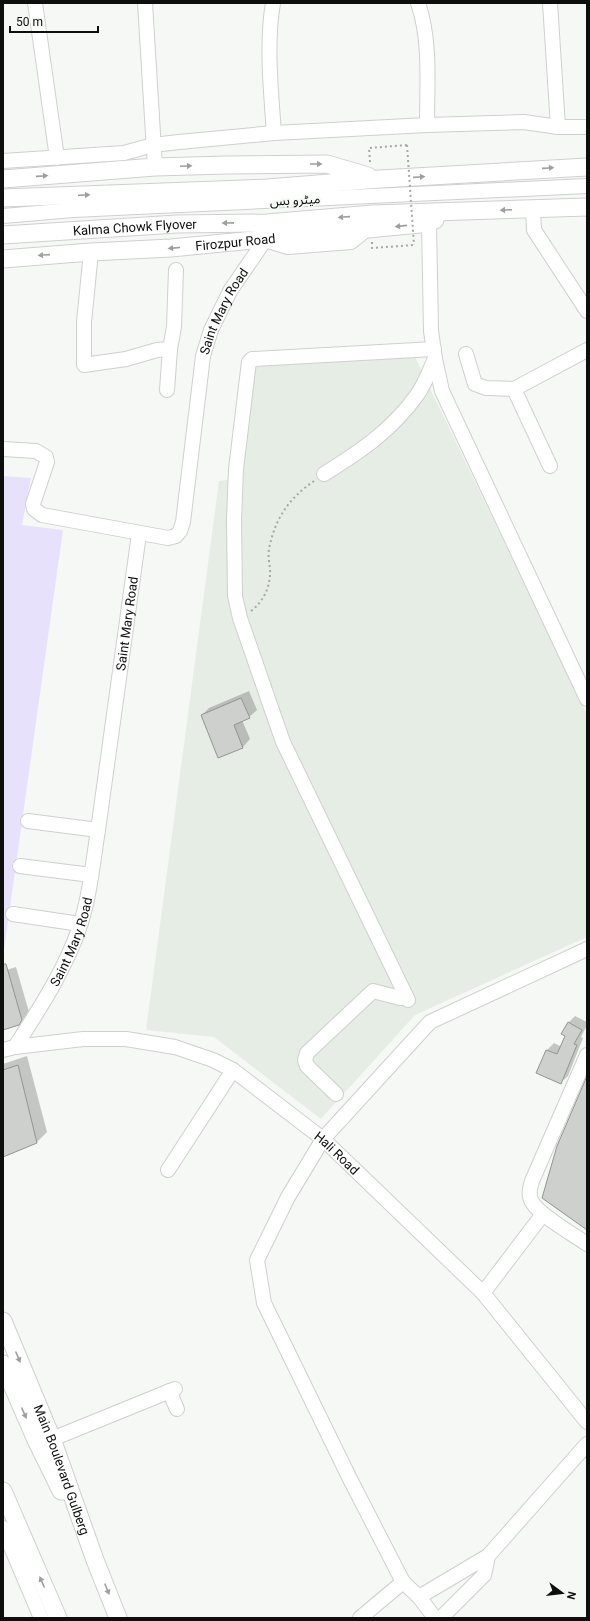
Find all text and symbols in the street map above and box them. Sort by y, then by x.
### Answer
scale bar [10,8,98,34]
text: 50 m [16,15,43,29]
one-way arrow [310,161,323,167]
one-way arrow [180,163,192,170]
one-way arrow [542,165,554,172]
one-way arrow [36,172,48,179]
one-way arrow [413,173,425,180]
street label: میٹرو بس [269,191,321,210]
one-way arrow [78,192,90,199]
one-way arrow [499,207,512,213]
one-way arrow [338,213,350,220]
street label: Kalma Chowk Flyover [72,216,197,238]
one-way arrow [221,220,234,226]
one-way arrow [395,223,407,230]
street label: Firozpur Road [195,230,276,253]
one-way arrow [168,245,180,251]
one-way arrow [38,252,50,259]
street label: Saint Mary Road [196,265,251,356]
street label: Saint Mary Road [113,575,141,671]
street label: Saint Mary Road [46,896,95,989]
street label: Hali Road [312,1128,362,1177]
one-way arrow [15,1352,21,1363]
street label: Main Boulevard Gulberg [31,1402,93,1537]
one-way arrow [21,1407,27,1418]
north arrow [542,1573,582,1613]
one-way arrow [39,1577,45,1588]
one-way arrow [104,1583,110,1595]
text: N [564,1590,578,1601]

